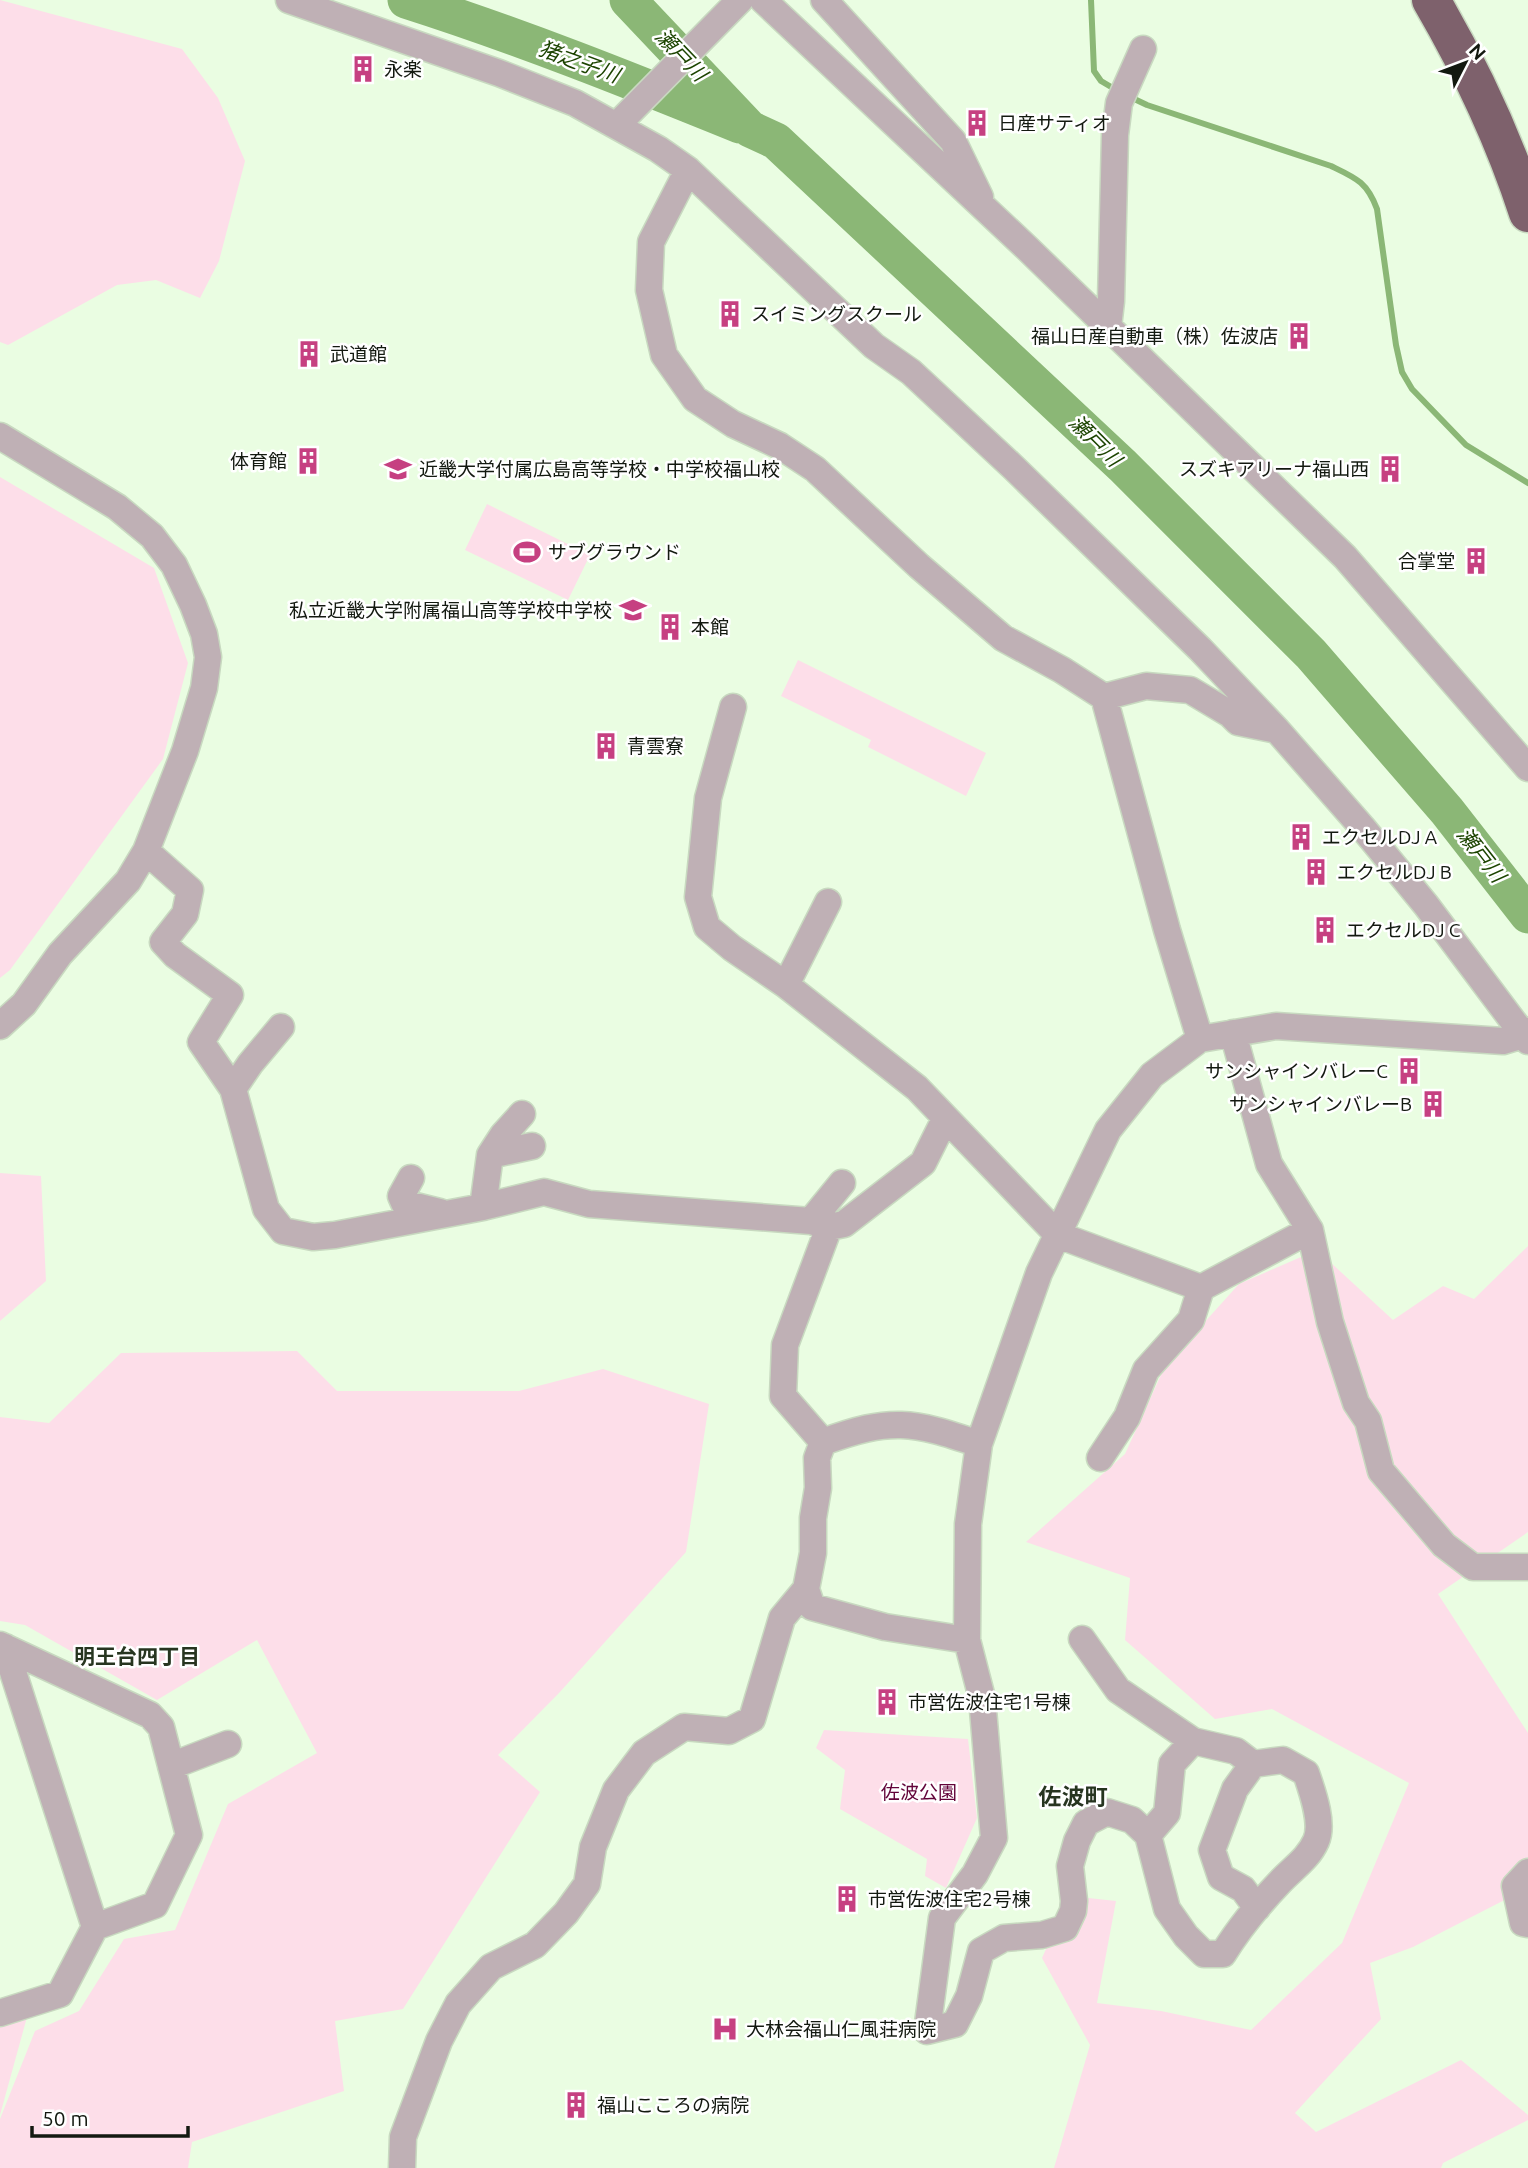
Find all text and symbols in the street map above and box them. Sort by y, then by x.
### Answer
water label: 瀬戸川 [651,23,714,87]
north arrow [1430,28,1500,98]
water label: 猪之子川 [536,35,625,87]
text: N [1465,39,1491,64]
building icon: 永楽 [348,54,378,84]
place label: 永楽 [384,58,422,80]
building icon: 日産サティオ [962,108,992,138]
place label: 日産サティオ [998,112,1111,134]
building icon: スイミングスクール [715,299,745,329]
place label: スイミングスクール [751,303,922,325]
building icon: 福山日産自動車（株）佐波店 [1284,321,1314,351]
place label: 福山日産自動車（株）佐波店 [1031,325,1278,347]
building icon: 武道館 [294,339,324,369]
place label: 武道館 [330,343,387,365]
water label: 瀬戸川 [1065,410,1128,472]
building icon: 体育館 [293,446,323,476]
place label: 体育館 [230,450,287,472]
school or university icon: 近畿大学付属広島高等学校・中学校福山校 [383,454,413,484]
building icon: スズキアリーナ福山西 [1375,454,1405,484]
place label: 近畿大学付属広島高等学校・中学校福山校 [419,458,780,480]
place label: スズキアリーナ福山西 [1179,458,1369,480]
sports icon: サブグラウンド [512,537,542,567]
place label: サブグラウンド [548,541,681,563]
building icon: 合掌堂 [1461,546,1491,576]
place label: 合掌堂 [1398,550,1455,572]
school or university icon: 私立近畿大学附属福山高等学校中学校 [618,595,648,625]
place label: 私立近畿大学附属福山高等学校中学校 [289,599,612,621]
building icon: 本館 [655,612,685,642]
place label: 本館 [691,616,729,638]
building icon: 青雲寮 [591,731,621,761]
place label: 青雲寮 [627,735,684,757]
building icon: エクセルDJ A [1286,822,1316,852]
water label: 瀬戸川 [1453,822,1512,888]
place label: エクセルDJ A [1322,826,1438,848]
building icon: エクセルDJ B [1301,857,1331,887]
place label: エクセルDJ B [1337,861,1452,883]
building icon: エクセルDJ C [1310,915,1340,945]
place label: エクセルDJ C [1346,919,1461,941]
building icon: サンシャインバレーC [1394,1056,1424,1086]
place label: サンシャインバレーC [1205,1060,1388,1082]
building icon: サンシャインバレーB [1418,1089,1448,1119]
place label: サンシャインバレーB [1229,1093,1412,1115]
district label: 明王台四丁目 [74,1644,200,1668]
building icon: 市営佐波住宅1号棟 [872,1687,902,1717]
place label: 市営佐波住宅1号棟 [908,1691,1071,1713]
park label: 佐波公園 [881,1781,957,1803]
district label: 佐波町 [1039,1784,1108,1809]
building icon: 市営佐波住宅2号棟 [832,1884,862,1914]
place label: 市営佐波住宅2号棟 [868,1888,1031,1910]
hospital icon: 大林会福山仁風荘病院 [710,2014,740,2044]
place label: 大林会福山仁風荘病院 [746,2018,936,2040]
building icon: 福山こころの病院 [561,2090,591,2120]
scale bar [32,2094,187,2138]
place label: 福山こころの病院 [597,2094,749,2116]
text: 50 m [42,2106,89,2130]

